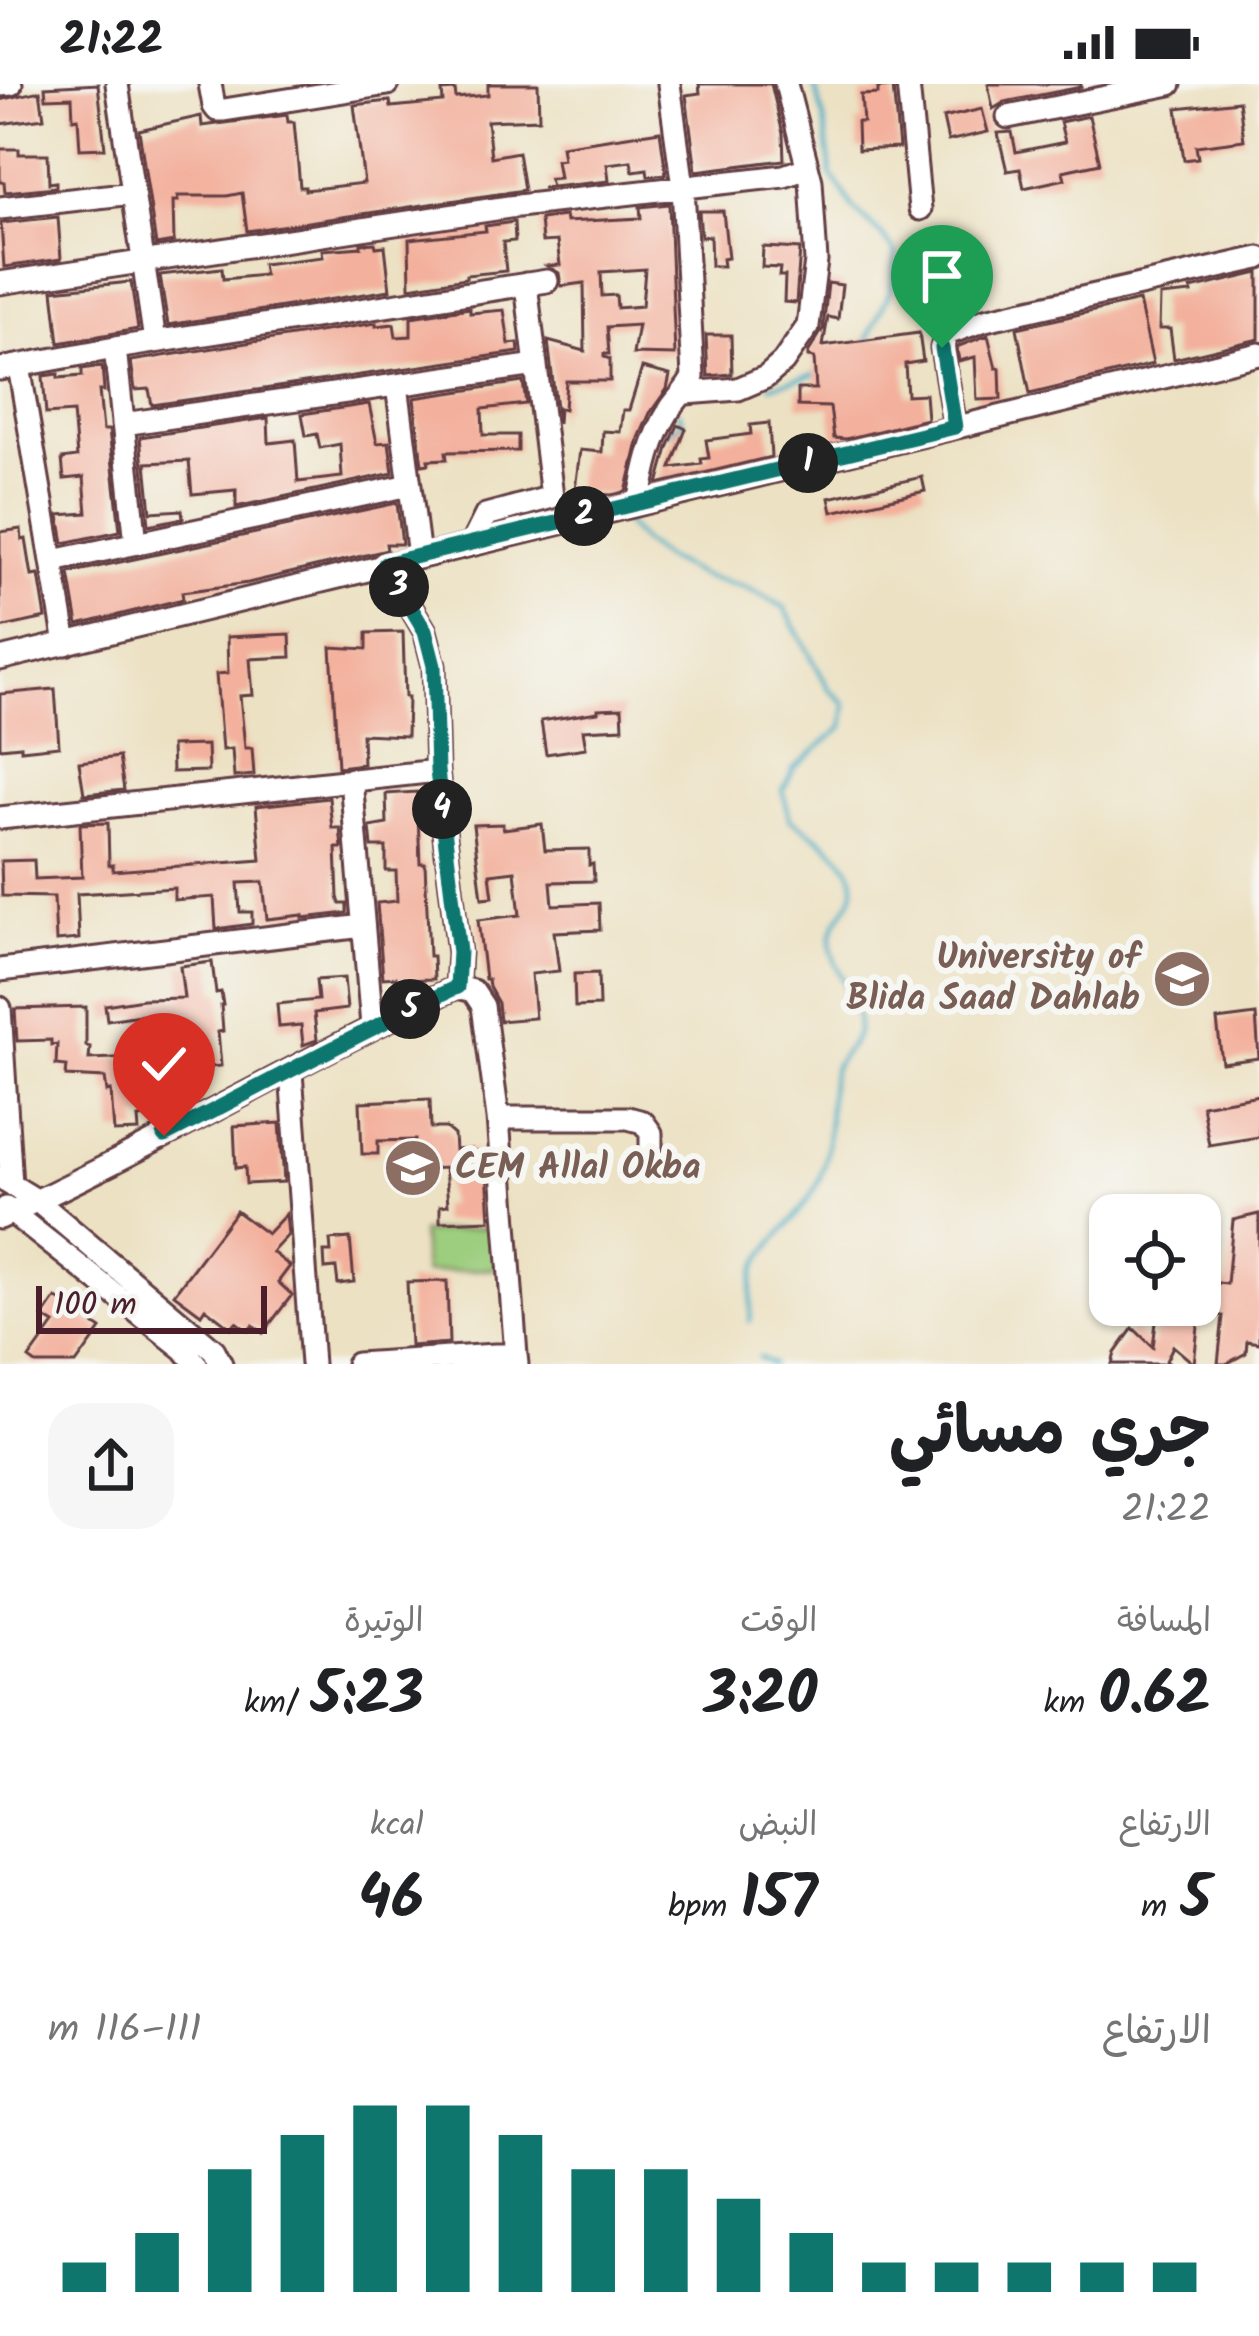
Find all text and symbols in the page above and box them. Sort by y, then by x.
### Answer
text: 21:22 [60,6,163,78]
pin [891,225,993,348]
icon: arrive [909,243,975,309]
pin: 1 [778,433,838,493]
text: 1 [803,436,813,489]
pin: 2 [554,486,614,546]
text: 2 [574,489,594,542]
pin: 3 [369,557,429,617]
text: 3 [390,560,408,613]
pin: 4 [412,779,472,839]
text: 4 [433,782,451,835]
place label: University of Blida Saad Dahlab [846,930,1143,1028]
school or university icon: University of Blida Saad Dahlab [1151,948,1213,1010]
pin: 5 [380,979,440,1039]
text: 5 [402,982,418,1035]
pin [113,1013,215,1136]
icon: check [131,1031,197,1097]
school or university icon: CEM Allal Okba [382,1137,444,1199]
place label: CEM Allal Okba [455,1140,701,1197]
map controls [1089,1194,1221,1326]
button: locate [1089,1194,1221,1326]
scale bar [36,1280,267,1333]
text: 100 m [54,1280,137,1333]
text: جري مسائي [889,1382,1211,1487]
button: share [48,1403,174,1529]
text: 21:22 [1121,1480,1211,1542]
text: الوتيرة [344,1596,424,1649]
text: الوقت [740,1596,817,1649]
text: المسافة [1117,1596,1211,1649]
text: 5:23 [311,1649,424,1745]
text: 3:20 [704,1649,817,1745]
text: 0.62 [1099,1649,1211,1745]
text: /km [244,1678,311,1731]
text: km [1044,1678,1099,1731]
text: kcal [370,1800,424,1853]
text: النبض [738,1800,817,1853]
text: الارتفاع [1118,1800,1211,1853]
text: 46 [358,1853,424,1949]
text: 157 [741,1853,817,1949]
text: 5 [1181,1853,1211,1949]
text: bpm [668,1882,741,1935]
text: m [1141,1882,1181,1935]
text: 111–116 m [48,2000,201,2062]
text: الارتفاع [1102,2002,1211,2064]

